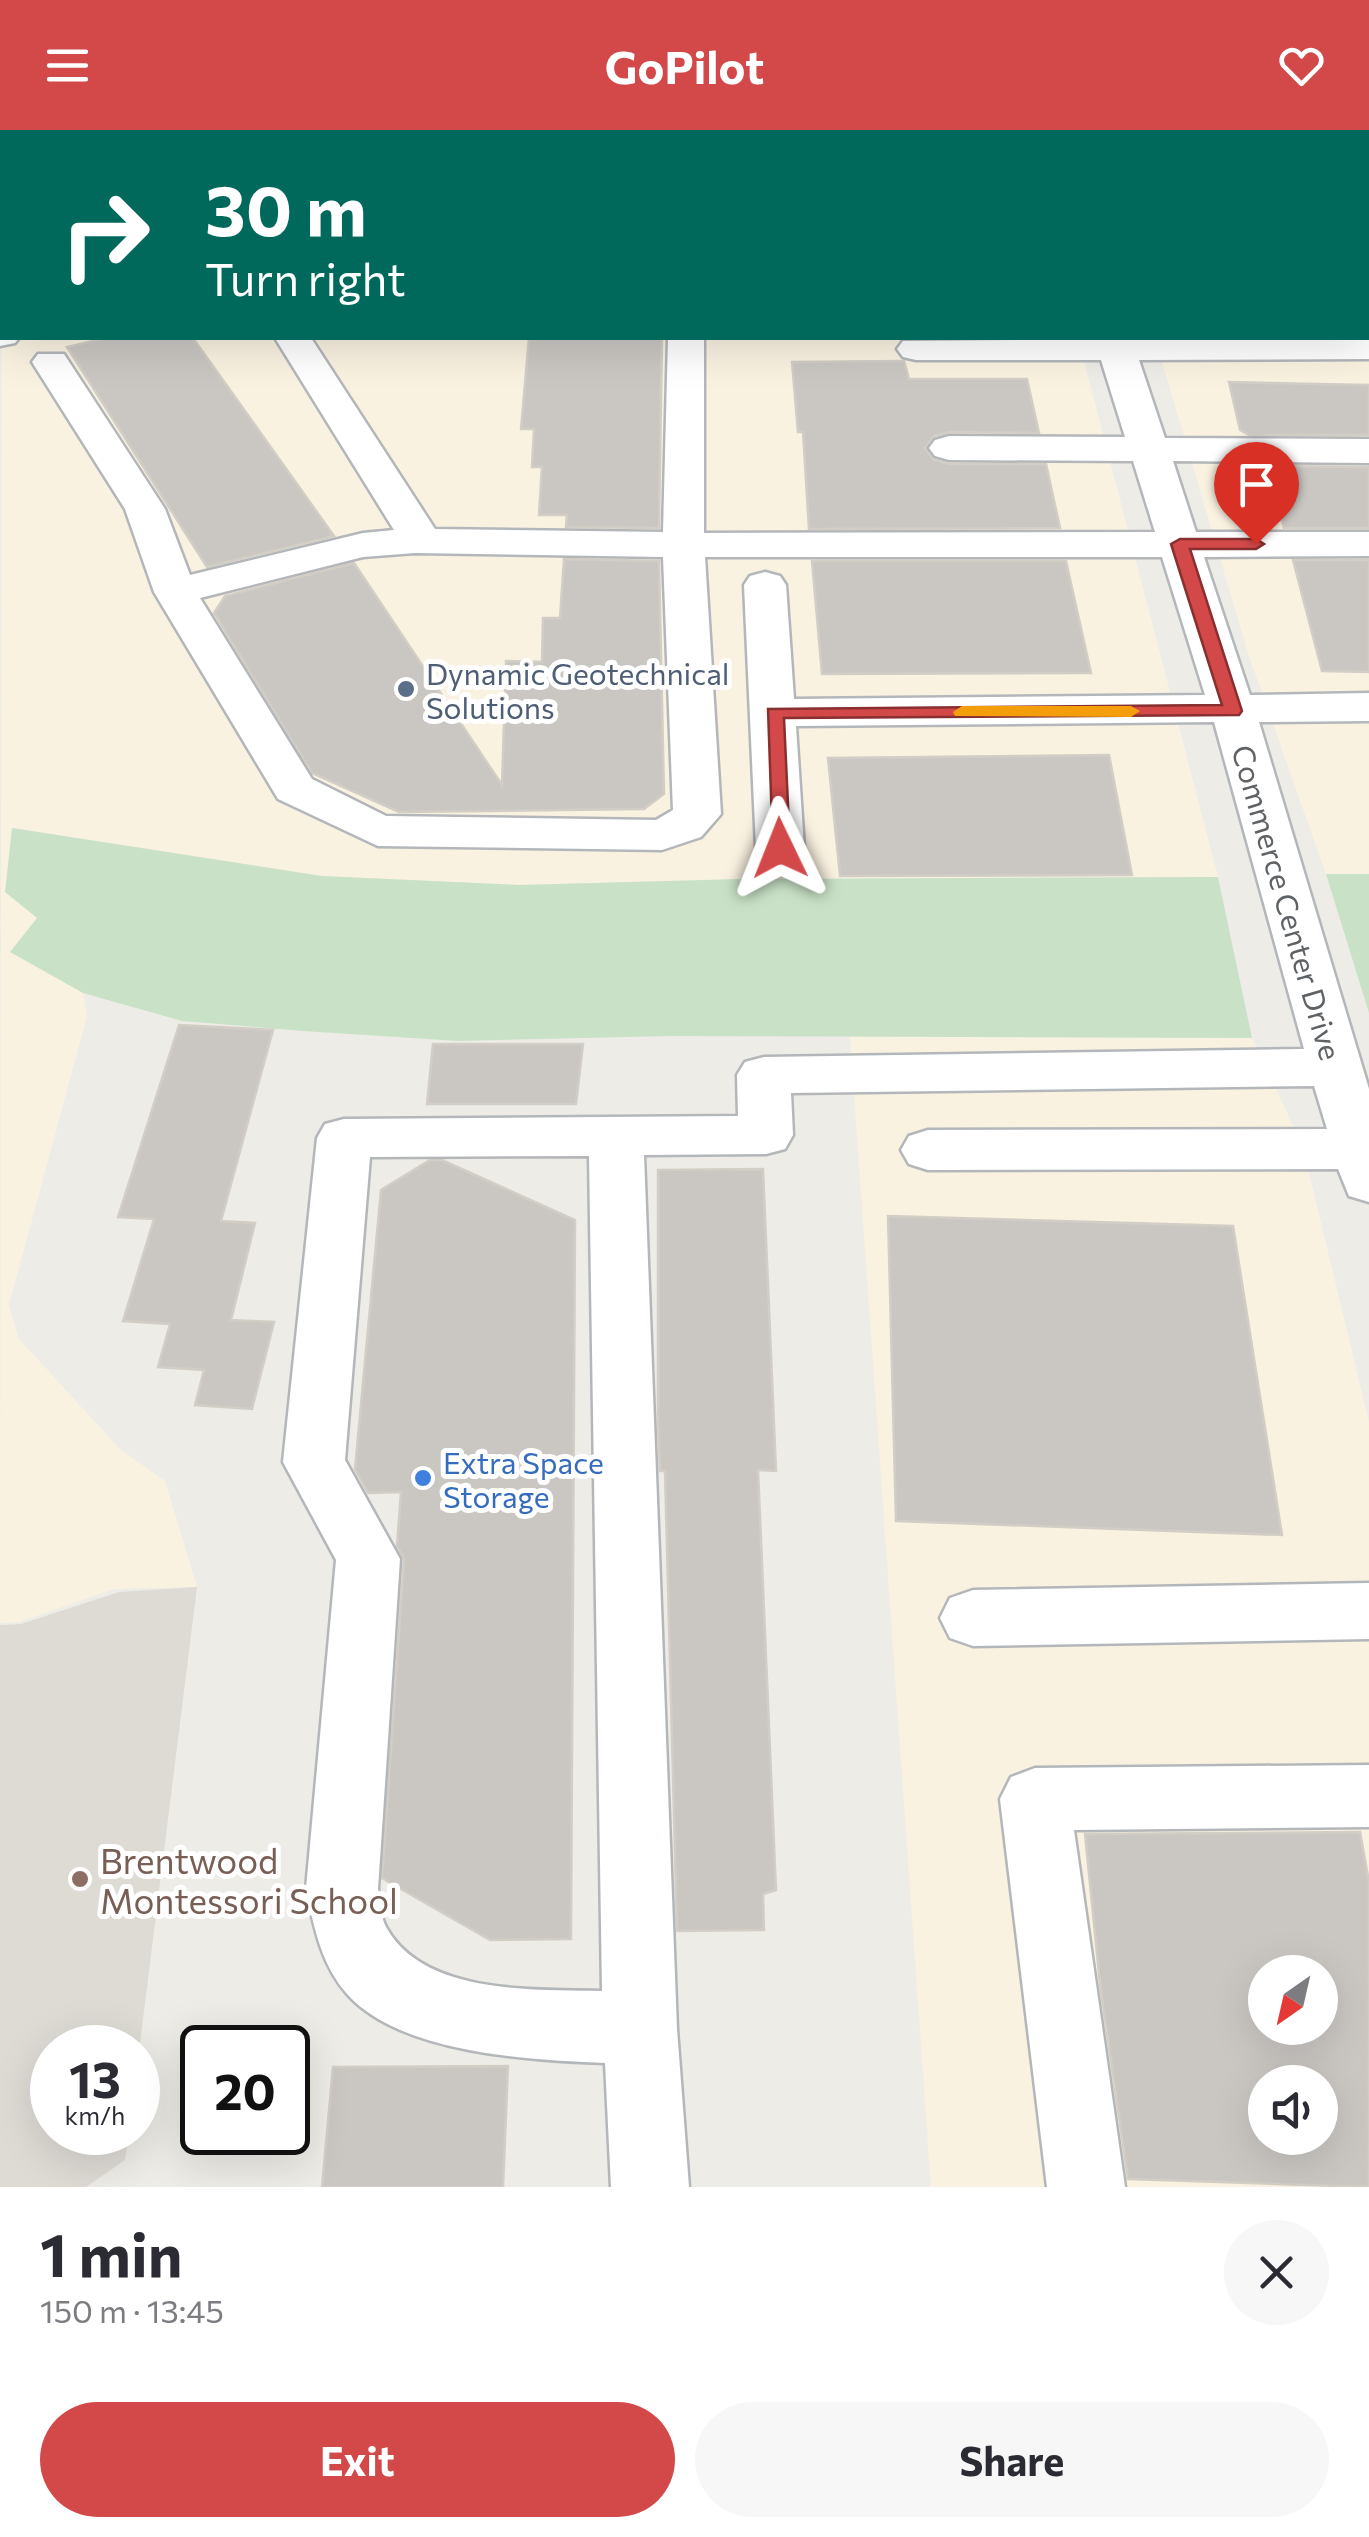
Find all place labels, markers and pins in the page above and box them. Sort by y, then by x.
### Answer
pin [1214,442,1299,545]
place label: Dynamic Geotechnical Solutions [426,654,729,725]
marker: Dynamic Geotechnical Solutions [395,678,417,700]
place label: Extra Space Storage [443,1443,604,1514]
marker: Extra Space Storage [412,1467,434,1489]
place label: Brentwood Montessori School [100,1838,398,1921]
marker: Brentwood Montessori School [69,1868,91,1890]

